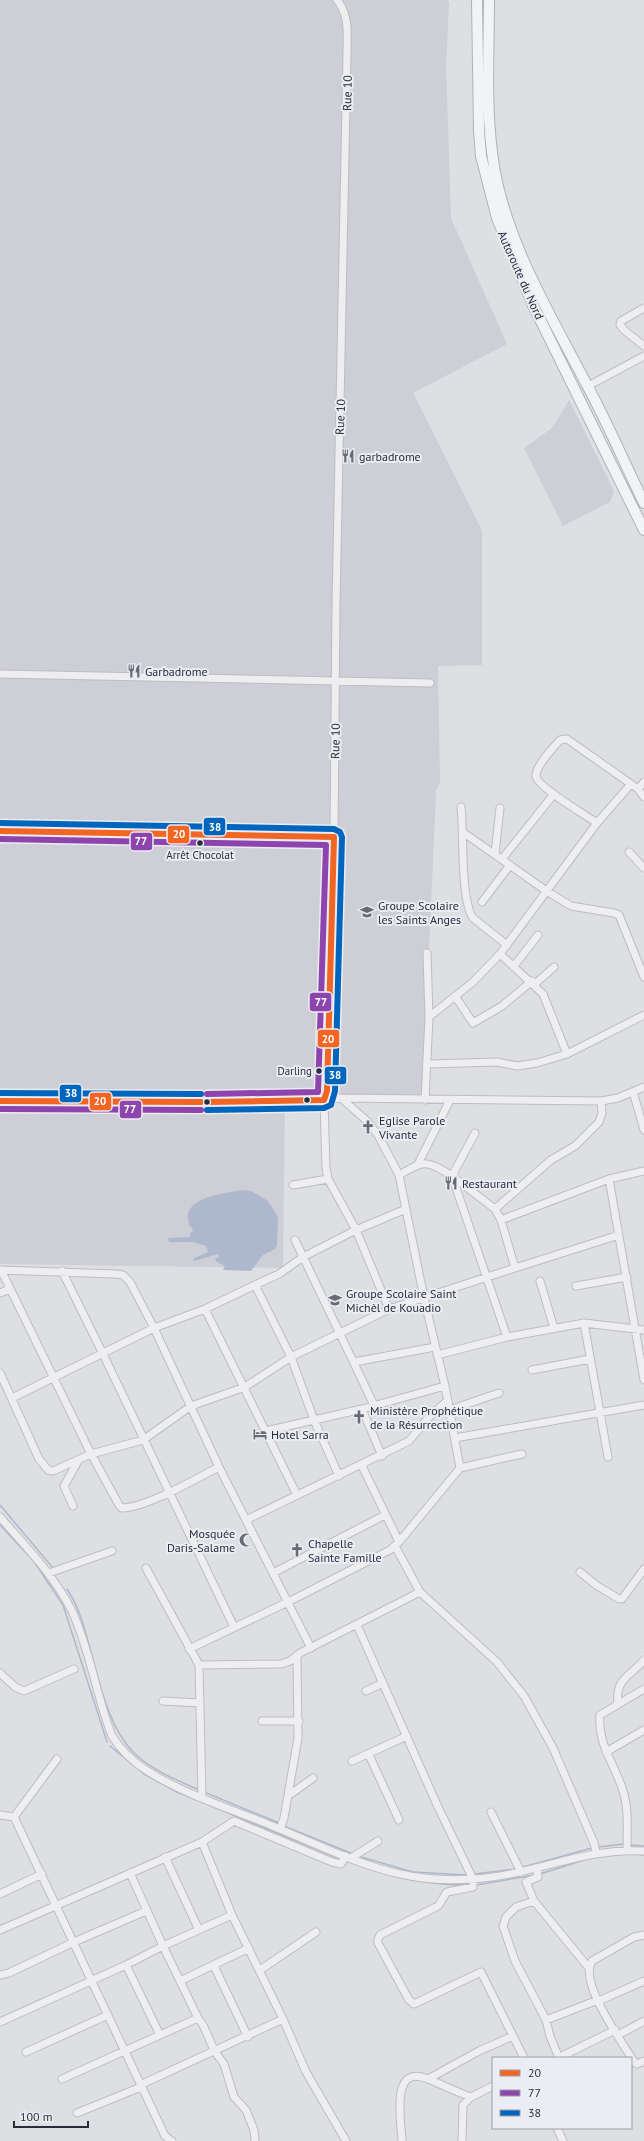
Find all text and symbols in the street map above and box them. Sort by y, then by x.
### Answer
street label: Rue 10 [339,74,355,111]
street label: Autoroute du Nord [495,228,547,322]
street label: Rue 10 [332,398,348,435]
restaurant icon: garbadrome [340,448,356,464]
place label: garbadrome [359,449,421,464]
restaurant icon: Garbadrome [126,663,142,679]
place label: Garbadrome [145,664,208,679]
street label: Rue 10 [327,722,343,759]
line badge: 38 [203,817,226,836]
text: 38 [209,820,221,834]
line badge: 20 [167,825,190,844]
text: 20 [173,827,185,841]
line badge: 77 [130,832,153,851]
text: 77 [135,834,147,848]
marker: Arrêt Chocolat [195,838,205,848]
place label: Arrêt Chocolat [166,848,234,862]
place label: Groupe Scolaire les Saints Anges [378,898,461,927]
school or university icon: Groupe Scolaire les Saints Anges [359,904,375,920]
line badge: 77 [309,992,332,1012]
text: 77 [315,995,327,1009]
line badge: 20 [317,1029,340,1048]
text: 20 [322,1032,334,1046]
place label: Darling [278,1064,312,1078]
marker: Darling [314,1066,324,1076]
line badge: 38 [324,1066,347,1085]
text: 38 [329,1068,341,1082]
line badge: 38 [59,1084,82,1103]
text: 38 [65,1086,77,1100]
line badge: 20 [89,1092,112,1111]
text: 20 [94,1094,106,1108]
unlabelled marker [302,1095,312,1105]
unlabelled marker [202,1097,212,1107]
line badge: 77 [119,1100,142,1119]
text: 77 [124,1102,136,1116]
place label: Eglise Parole Vivante [378,1113,445,1142]
church icon: Eglise Parole Vivante [360,1119,376,1135]
restaurant icon: Restaurant [443,1175,459,1191]
place label: Restaurant [462,1176,517,1191]
place label: Groupe Scolaire Saint Michèl de Kouadio [346,1286,456,1315]
school or university icon: Groupe Scolaire Saint Michèl de Kouadio [327,1292,343,1308]
place label: Ministère Prophétique de la Résurrection [370,1403,483,1432]
church icon: Ministère Prophétique de la Résurrection [351,1409,367,1425]
hotel icon: Hotel Sarra [252,1426,268,1442]
place label: Hotel Sarra [271,1427,329,1442]
place label: Mosquée Daris-Salame [167,1526,235,1555]
mosque icon: Mosquée Daris-Salame [238,1532,254,1548]
place label: Chapelle Sainte Famille [308,1536,382,1565]
church icon: Chapelle Sainte Famille [289,1542,305,1558]
legend [492,2057,632,2129]
text: 20 [528,2065,542,2080]
text: 77 [528,2085,541,2100]
scale bar [14,2103,88,2129]
text: 38 [528,2105,541,2120]
text: 100 m [20,2109,53,2124]

